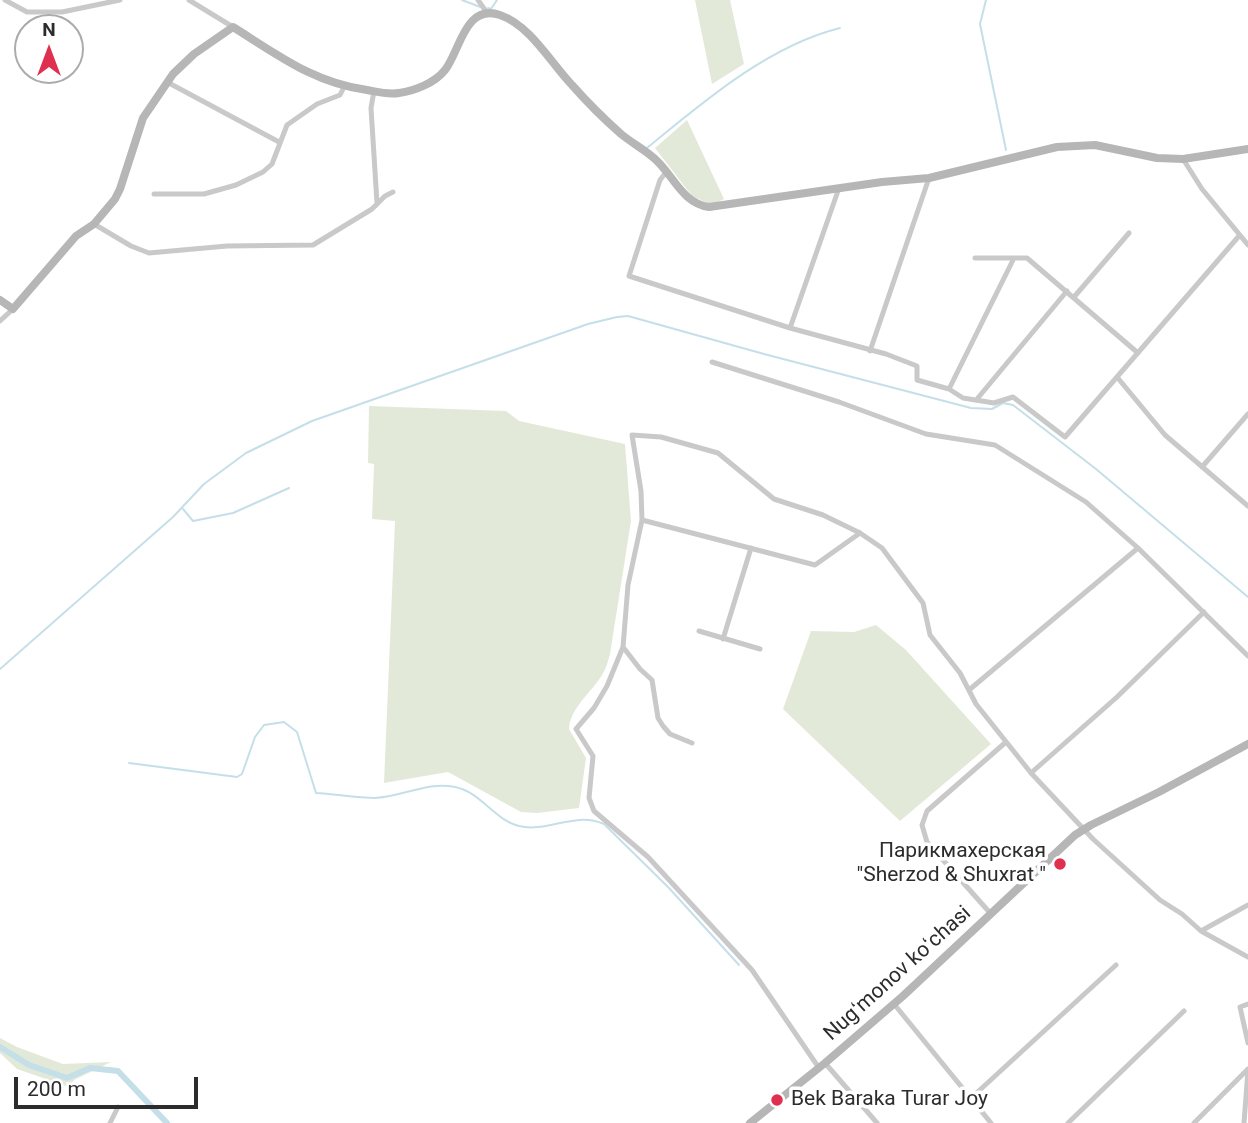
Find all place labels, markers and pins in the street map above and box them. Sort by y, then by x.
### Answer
place label: Парикмахерская "Sherzod & Shuxrat " [856,839,1046,889]
marker: Парикмахерская "Sherzod & Shuxrat " [1052,856,1068,872]
place label: Bek Baraka Turar Joy [791,1087,988,1113]
marker: Bek Baraka Turar Joy [769,1092,785,1108]

